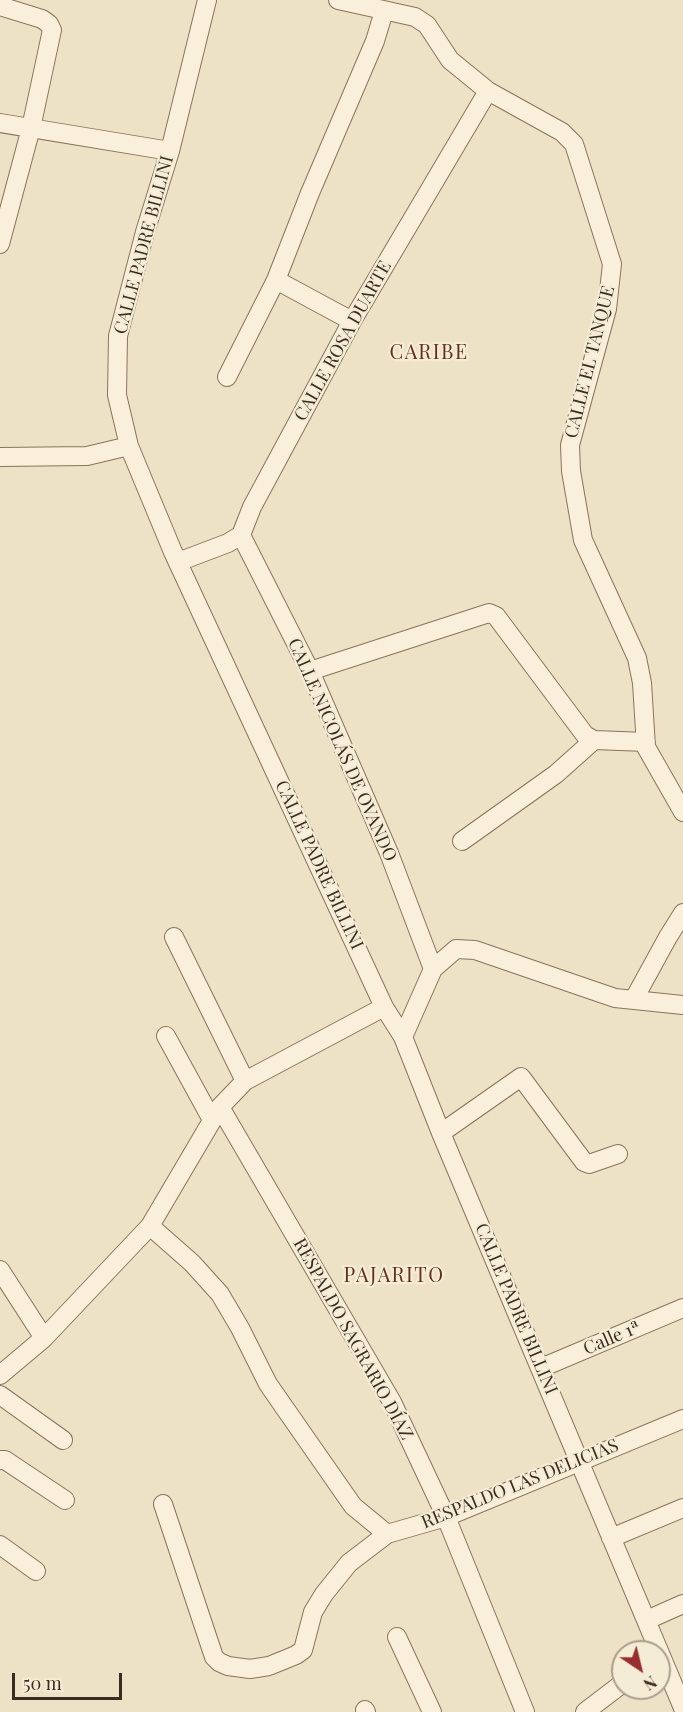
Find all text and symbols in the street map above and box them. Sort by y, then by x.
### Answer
street label: CALLE PADRE BILLINI [110,153,178,337]
street label: CALLE ROSA DUARTE [290,257,396,425]
street label: CALLE EL TANQUE [561,284,619,440]
district label: CARIBE [389,341,469,365]
street label: CALLE NICOLÁS DE OVANDO [283,635,401,865]
street label: CALLE PADRE BILLINI [270,777,368,953]
street label: CALLE PADRE BILLINI [470,1220,562,1398]
street label: RESPALDO SAGRARIO DÍAZ [289,1234,417,1444]
district label: PAJARITO [344,1264,444,1288]
street label: Calle 1ª [580,1316,644,1360]
street label: RESPALDO LAS DELICIAS [418,1435,622,1533]
north arrow [611,1640,671,1700]
scale bar [15,1661,124,1699]
text: 50 m [23,1671,62,1695]
text: N [640,1672,661,1695]

